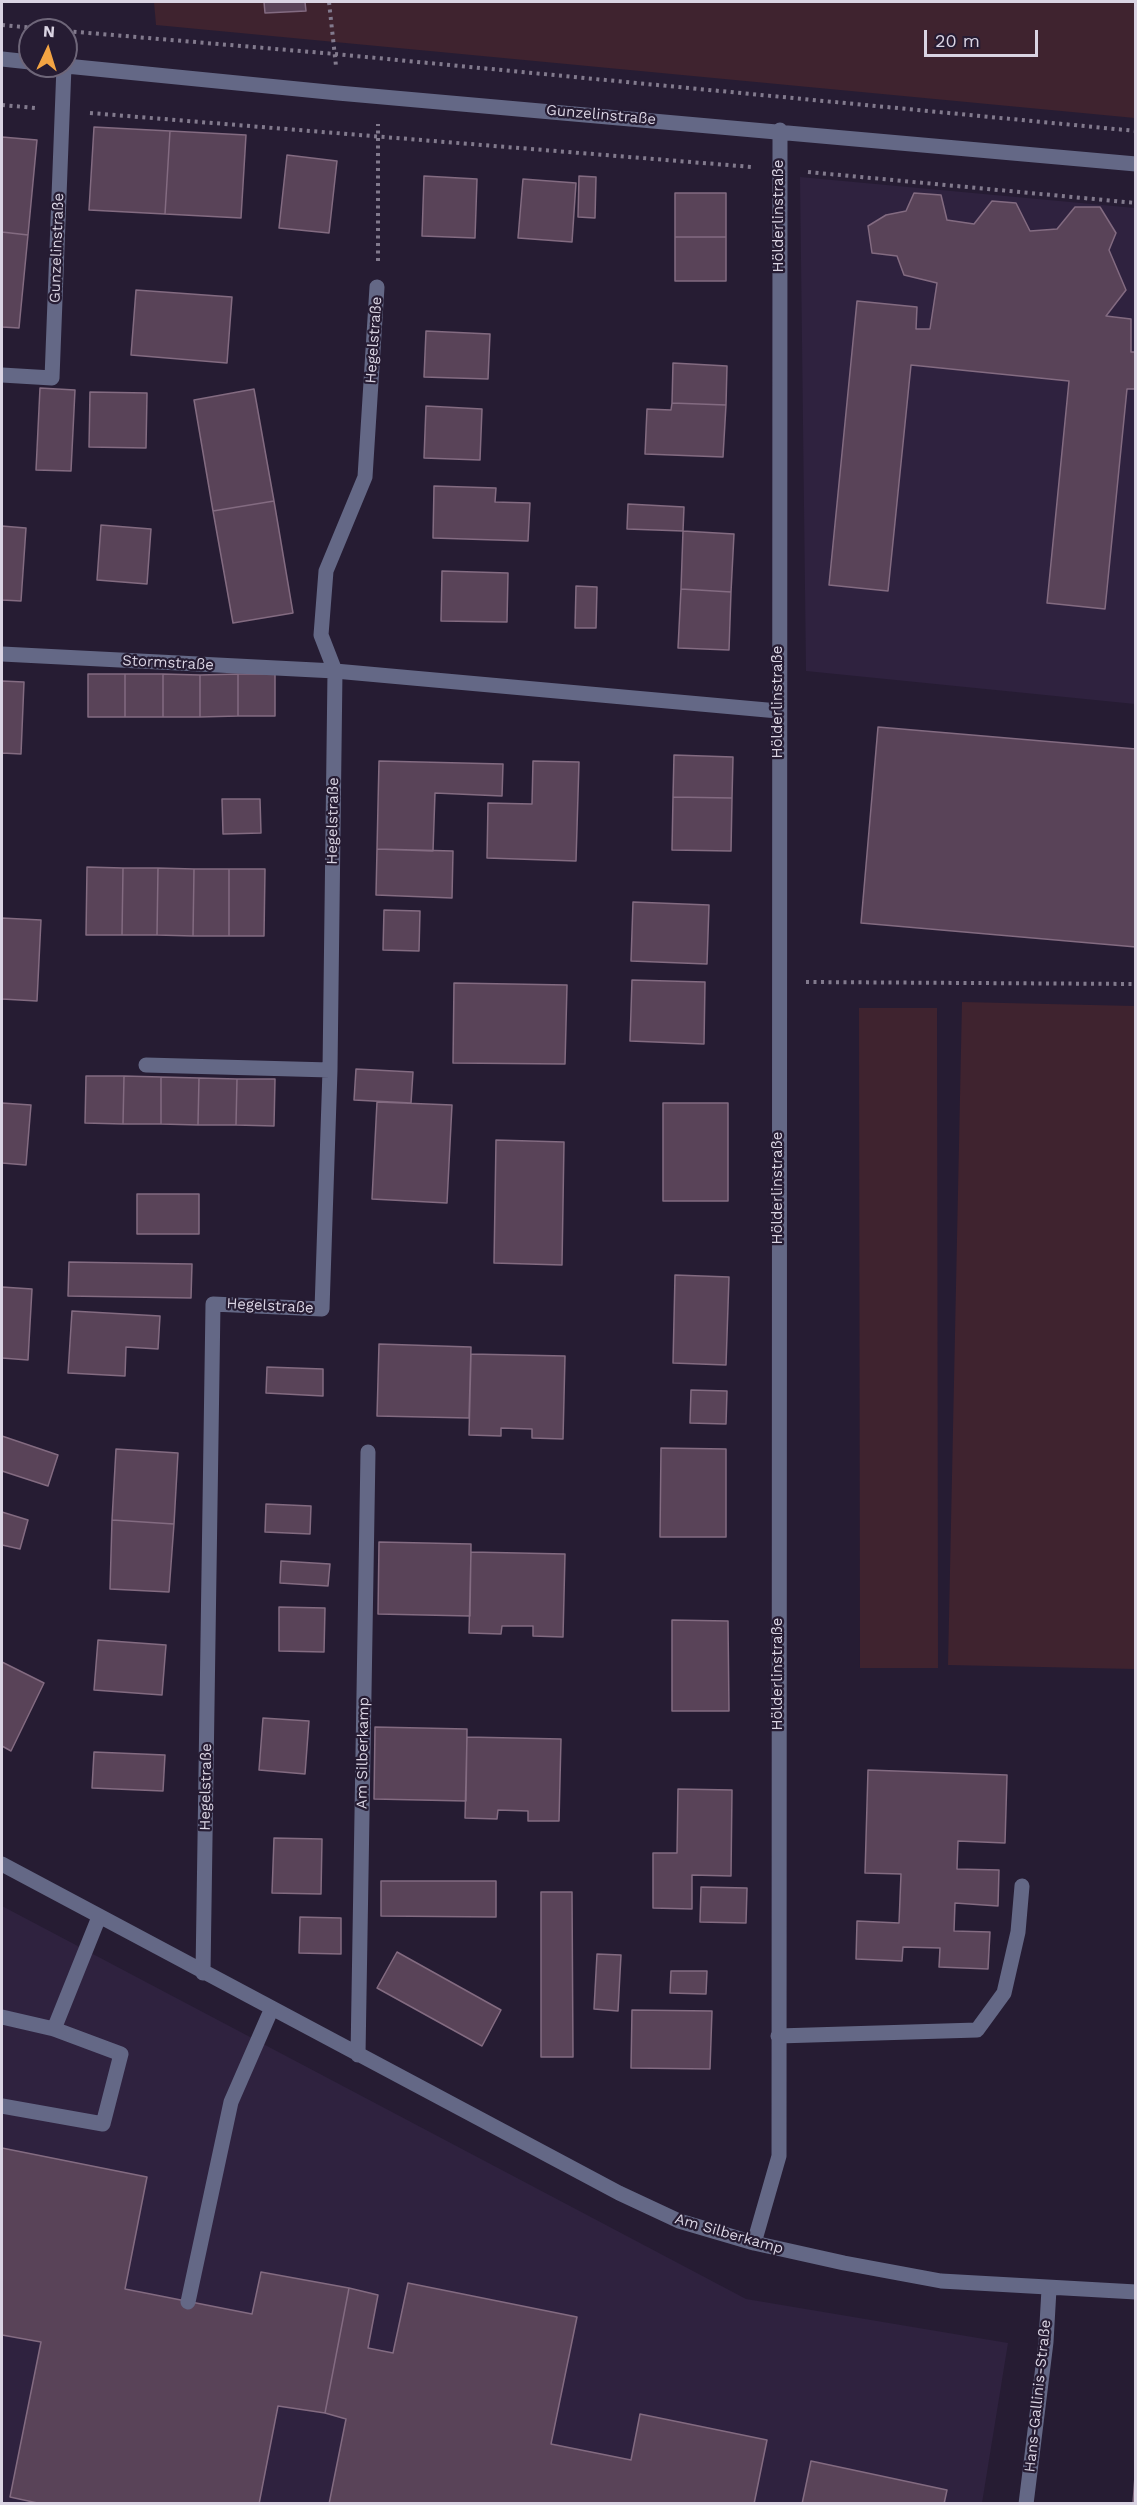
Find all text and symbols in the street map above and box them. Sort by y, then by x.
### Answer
north arrow [18,18,78,78]
scale bar [927,18,1041,56]
text: N [43,22,56,41]
text: 20 m [935,30,980,51]
street label: Gunzelinstraße [545,101,657,129]
street label: Hölderlinstraße [770,159,788,273]
street label: Gunzelinstraße [46,193,68,303]
street label: Hegelstraße [362,296,386,384]
street label: Hölderlinstraße [769,645,787,759]
street label: Stormstraße [122,652,214,674]
street label: Hegelstraße [323,777,343,865]
street label: Hölderlinstraße [769,1131,787,1245]
street label: Hegelstraße [226,1295,314,1317]
street label: Hölderlinstraße [769,1617,787,1731]
street label: Am Silberkamp [353,1697,373,1809]
street label: Hegelstraße [196,1743,216,1831]
street label: Am Silberkamp [673,2210,785,2258]
street label: Hans-Gallinis-Straße [1021,2319,1055,2473]

